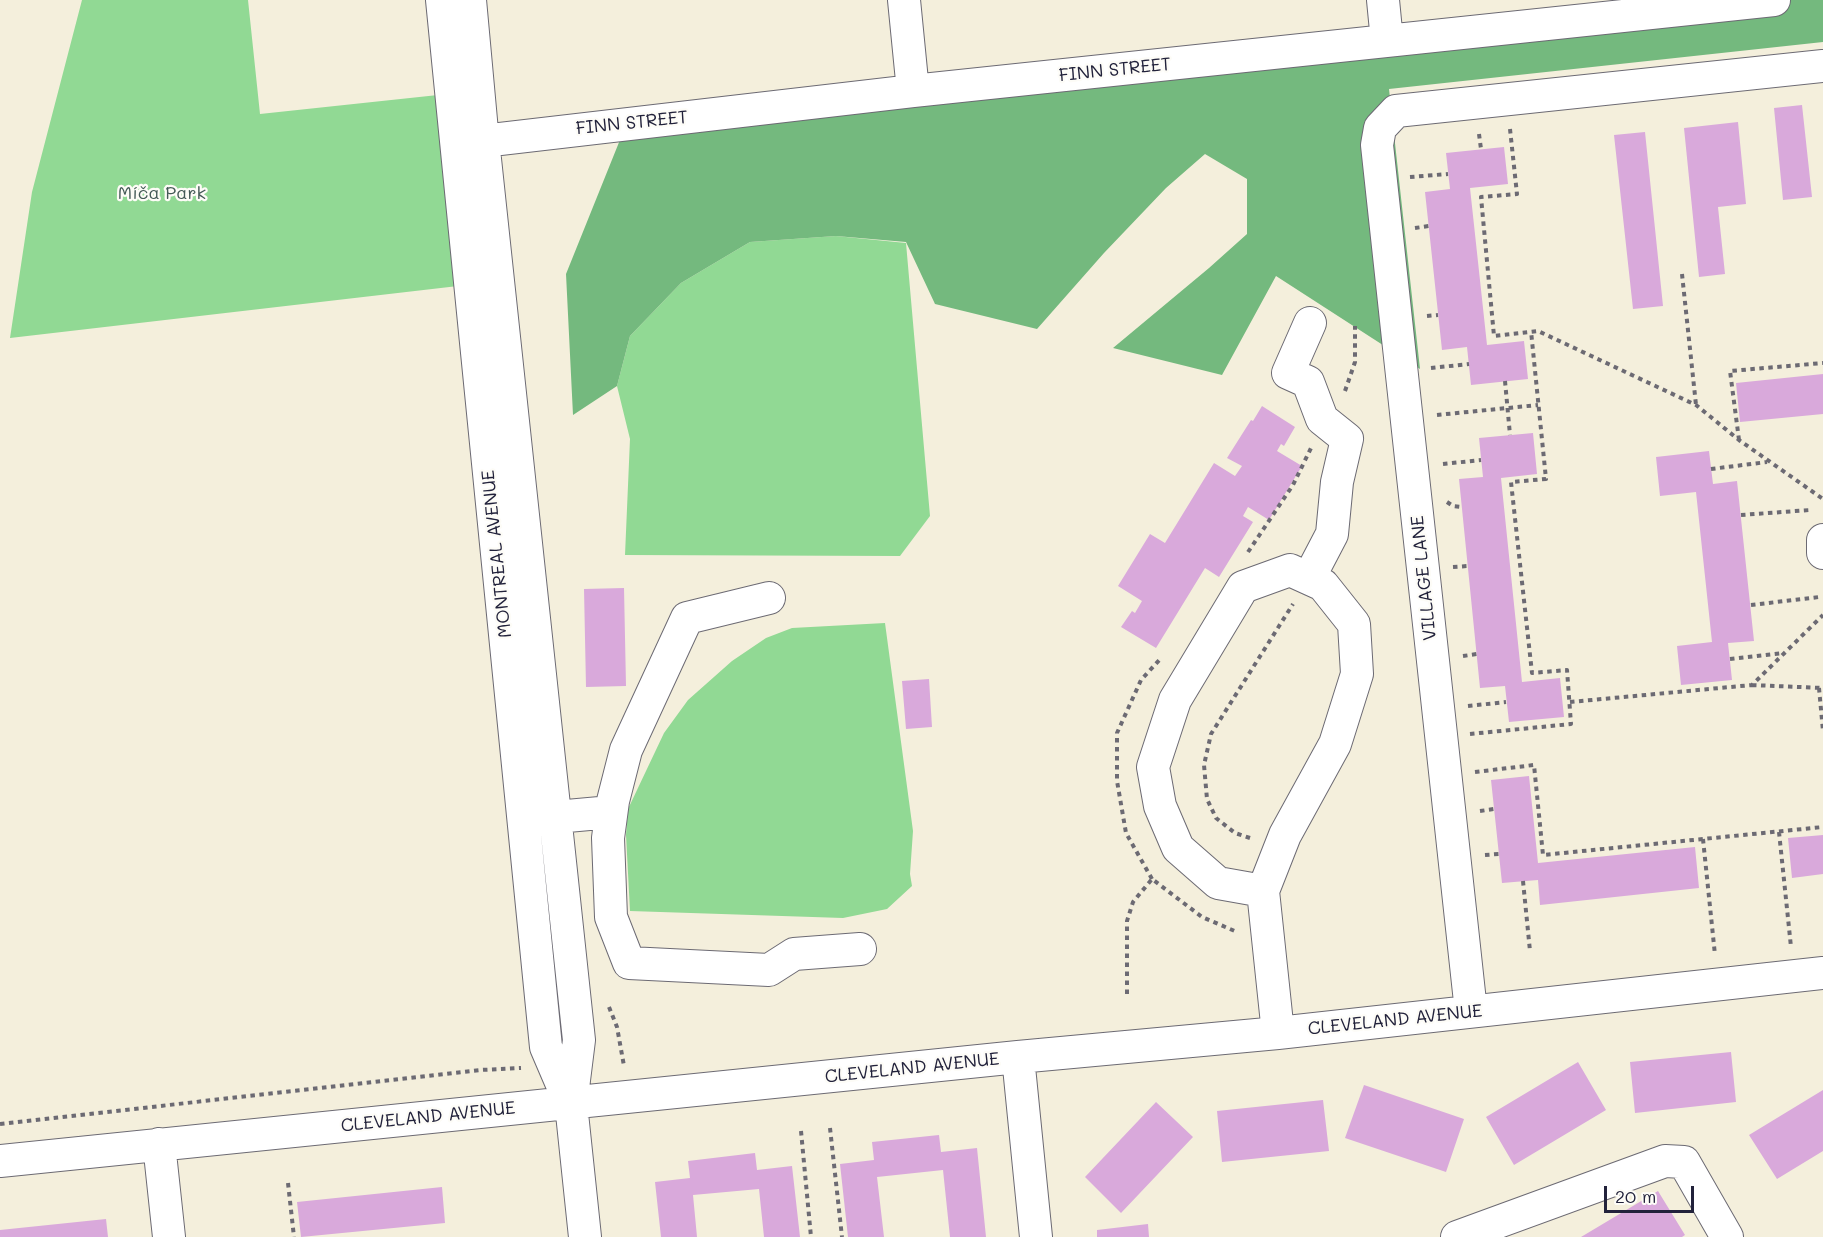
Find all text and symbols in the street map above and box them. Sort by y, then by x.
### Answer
street label: FINN STREET [1058,53,1172,87]
street label: FINN STREET [575,106,689,140]
park label: Míča Park [118,182,206,204]
street label: MONTREAL AVENUE [477,469,517,639]
street label: VILLAGE LANE [1407,514,1441,642]
street label: CLEVELAND AVENUE [1307,1000,1483,1040]
street label: CLEVELAND AVENUE [824,1048,1000,1088]
street label: CLEVELAND AVENUE [340,1097,516,1137]
scale bar [1607,1174,1697,1212]
text: 20 m [1615,1184,1656,1208]

